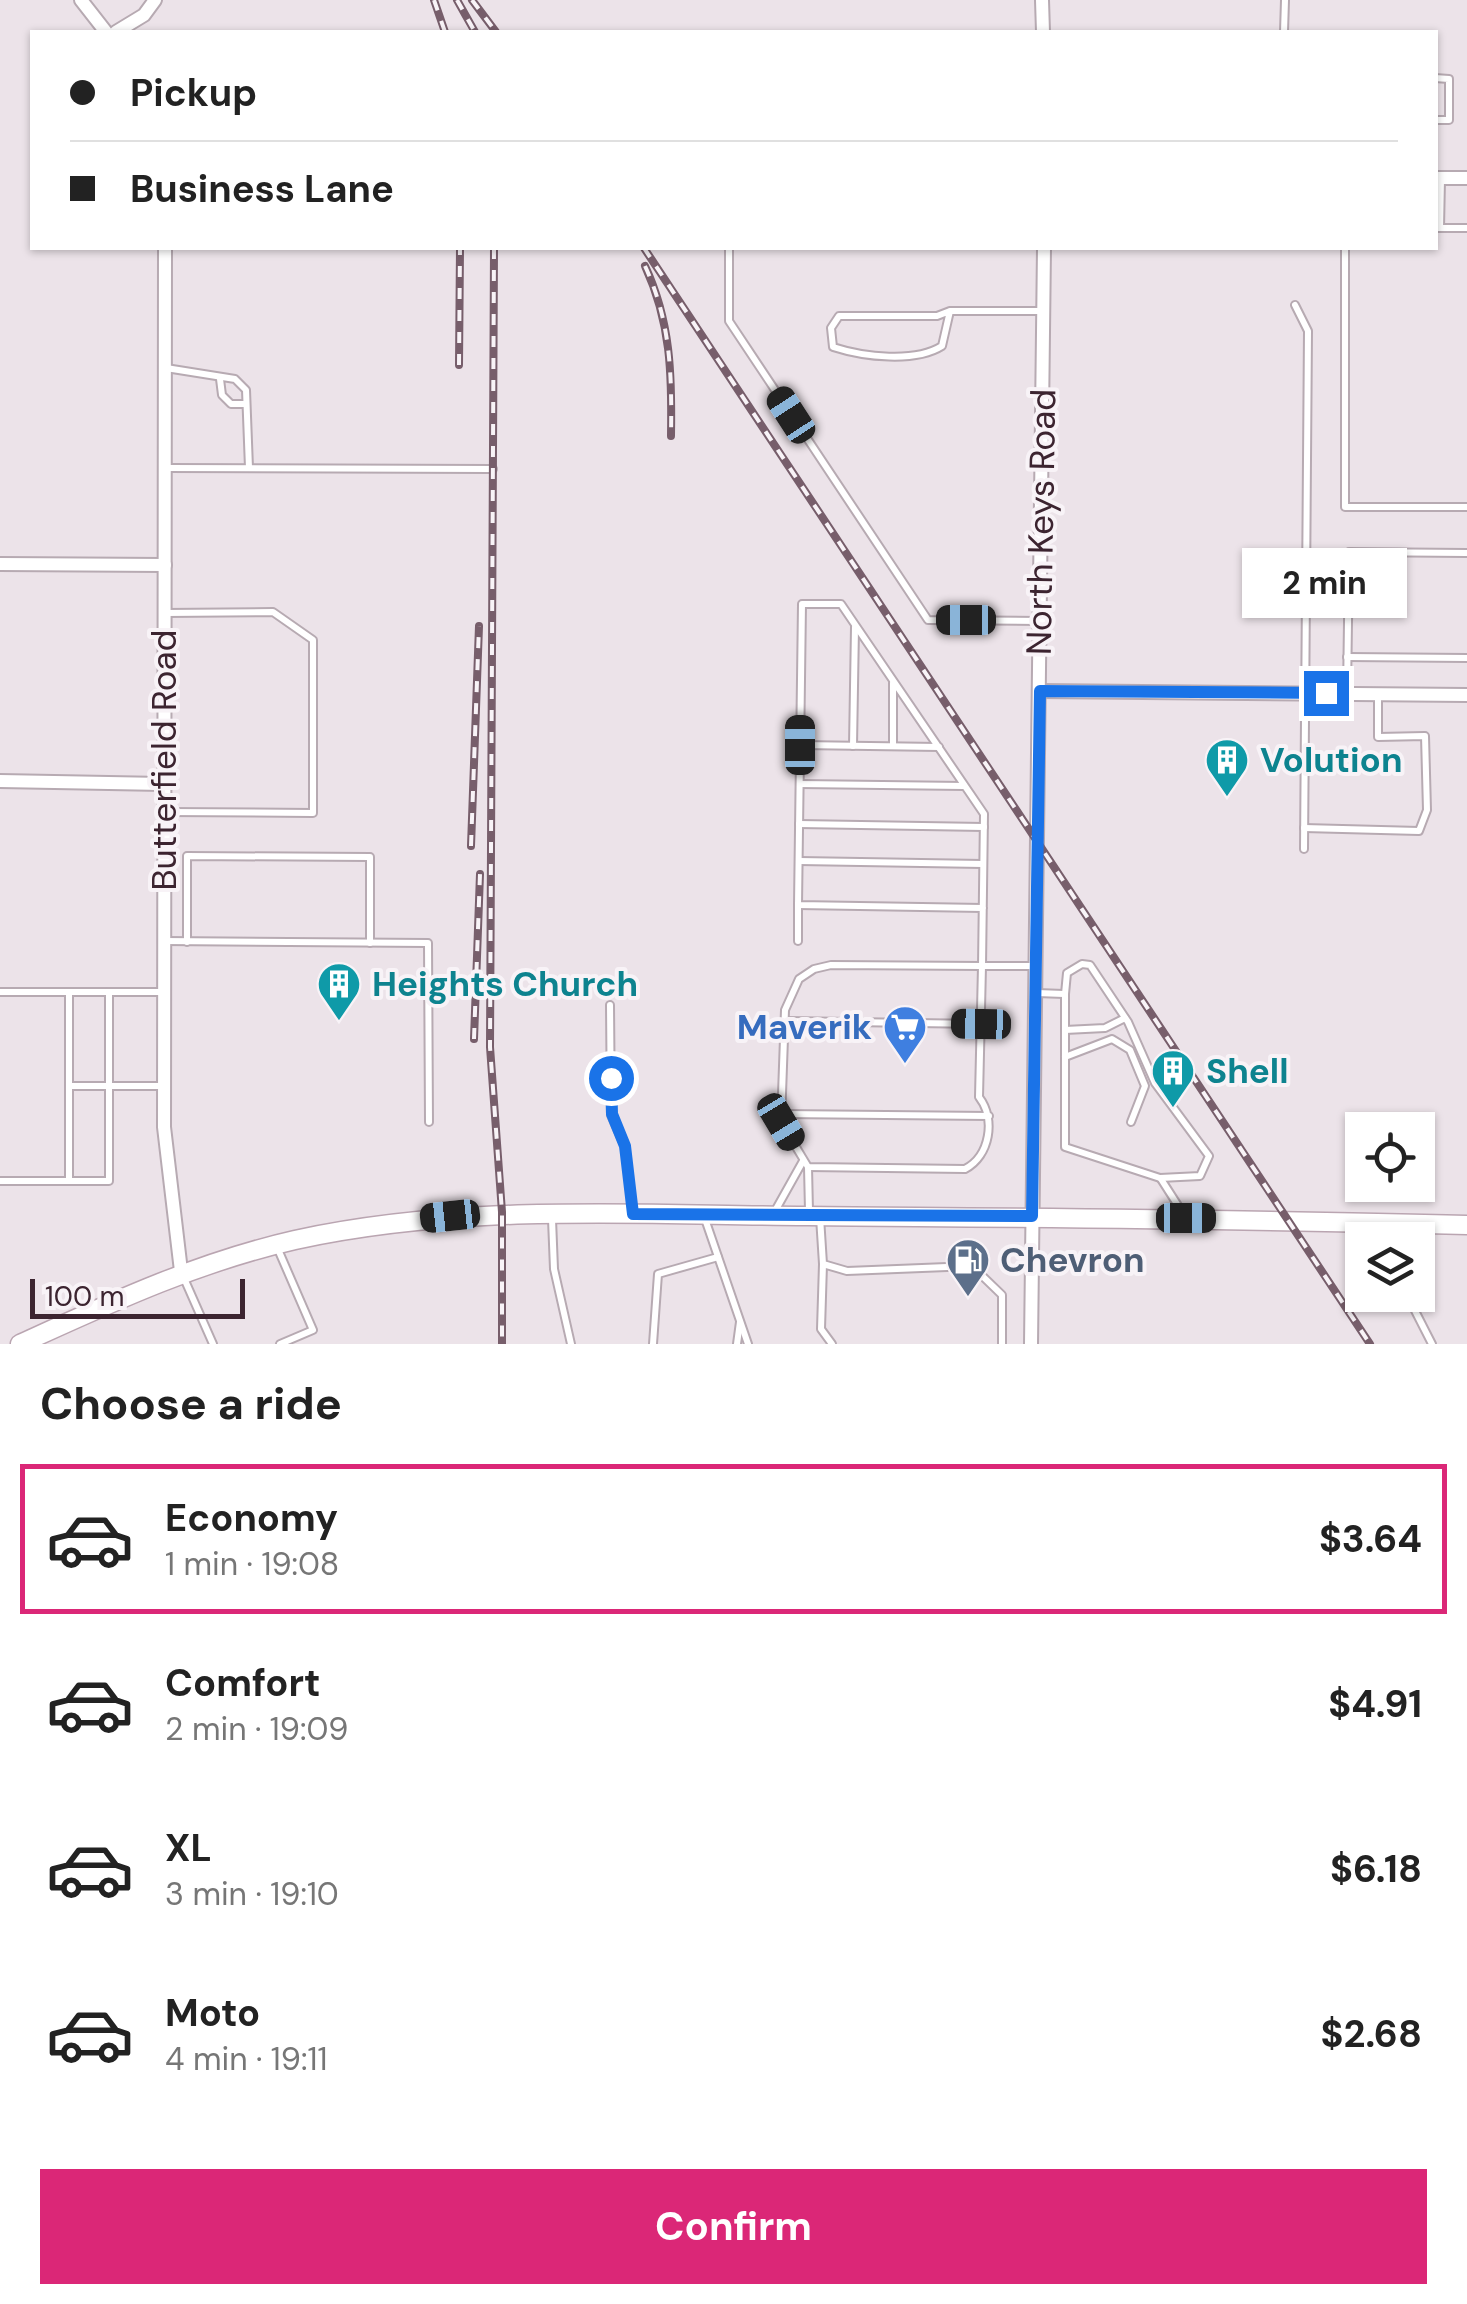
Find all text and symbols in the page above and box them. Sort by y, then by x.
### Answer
text: Pickup [130,68,257,118]
text: Business Lane [130,164,394,214]
car [762,382,820,448]
street label: North Keys Road [1016,388,1066,656]
callout: 2 min [1244,548,1408,618]
text: 2 min [1282,562,1367,604]
car [936,605,996,635]
street label: Butterfield Road [141,629,187,891]
route end [1304,671,1349,716]
car [785,715,815,775]
building icon: Volution [1204,737,1250,798]
place label: Volution [1260,737,1403,783]
building icon: Heights Church [316,961,362,1022]
place label: Heights Church [372,961,638,1007]
place label: Maverik [737,1004,872,1050]
supermarket icon: Maverik [882,1004,928,1065]
car [951,1008,1011,1040]
building icon: Shell [1150,1048,1196,1109]
place label: Shell [1206,1048,1289,1094]
route start [589,1056,634,1101]
car [753,1089,809,1155]
map controls [1345,1112,1435,1312]
button: locate [1345,1112,1435,1202]
car [419,1198,481,1234]
car [1156,1203,1216,1233]
button: layers [1345,1222,1435,1312]
fuel station icon: Chevron [945,1237,991,1298]
place label: Chevron [1000,1237,1145,1283]
scale bar [30,1274,245,1318]
text: 100 m [45,1278,124,1315]
text: Choose a ride [40,1374,342,1433]
text: Economy [165,1493,338,1543]
icon: car [45,1494,135,1584]
text: $3.64 [1319,1514,1422,1564]
text: 1 min · 19:08 [165,1543,339,1585]
text: Comfort [165,1658,321,1708]
icon: car [45,1659,135,1749]
text: $4.91 [1328,1679,1422,1729]
text: 2 min · 19:09 [165,1708,348,1750]
text: XL [165,1823,212,1873]
icon: car [45,1824,135,1914]
text: $6.18 [1330,1844,1422,1894]
text: 3 min · 19:10 [165,1873,339,1915]
text: Moto [165,1988,260,2038]
icon: car [45,1989,135,2079]
text: $2.68 [1321,2009,1422,2059]
text: 4 min · 19:11 [165,2038,327,2080]
button: Confirm [40,2169,1427,2284]

